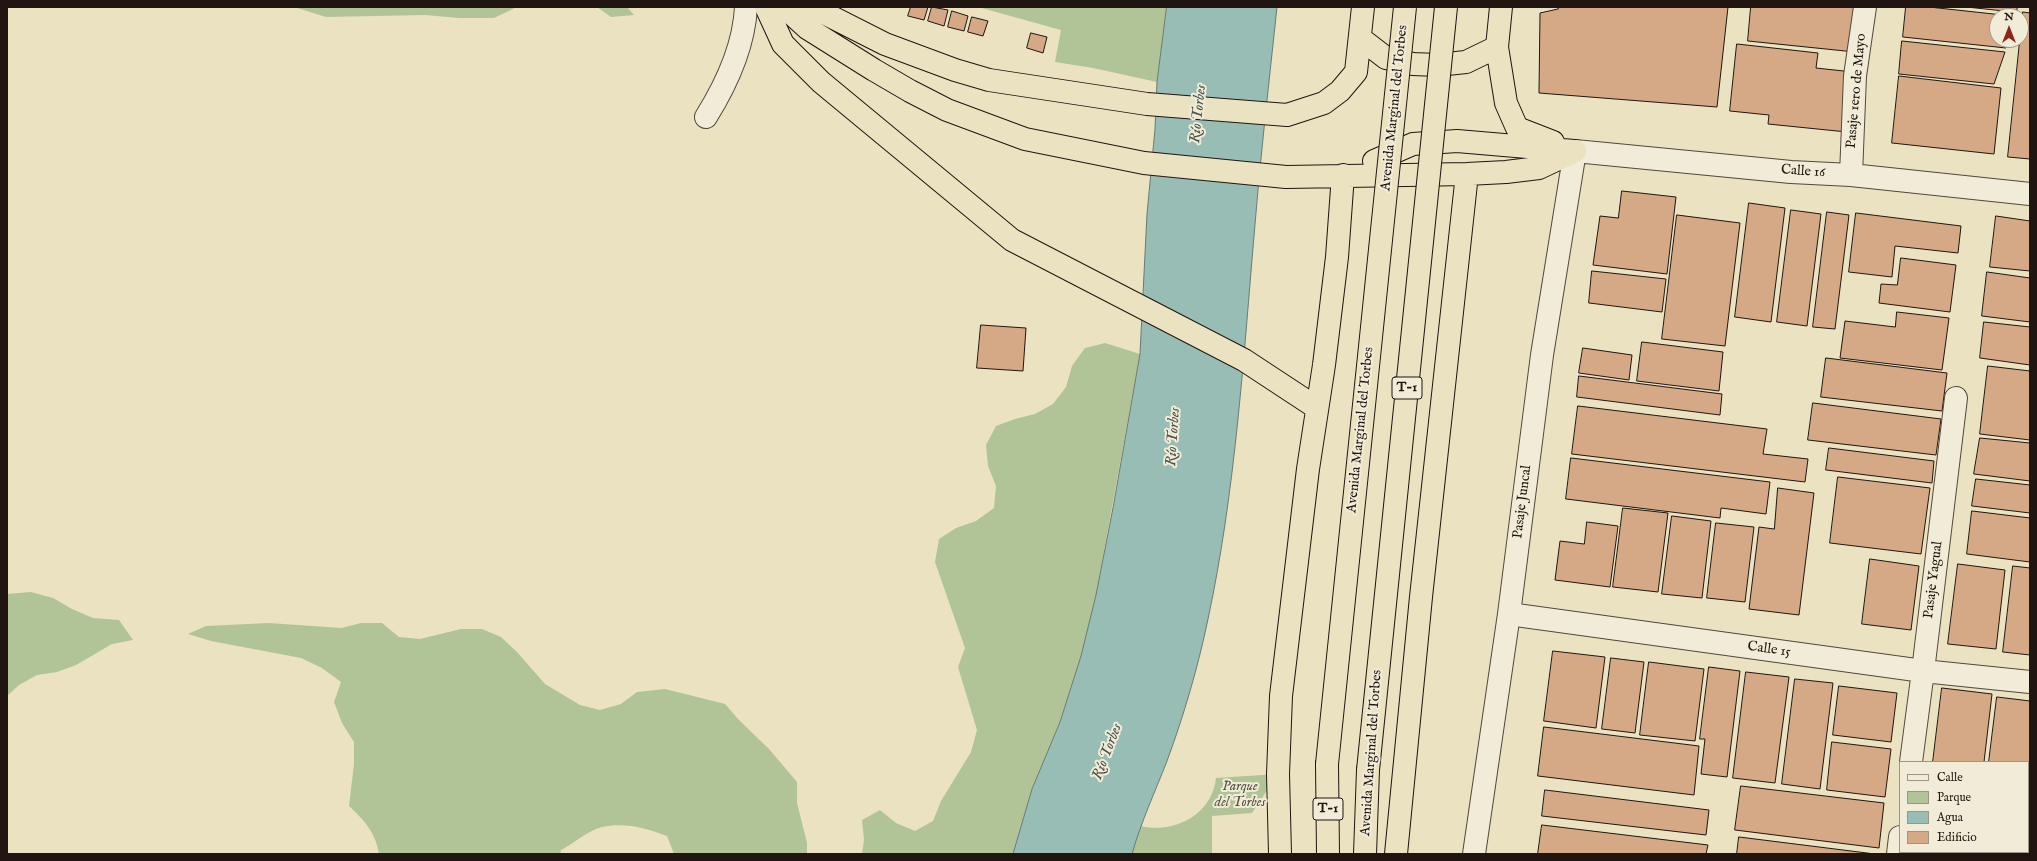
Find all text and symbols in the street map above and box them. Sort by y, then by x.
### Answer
north arrow [1989,8,2029,48]
text: N [2004,10,2014,24]
street label: Avenida Marginal del Torbes [1378,24,1412,192]
street label: Pasaje 1ero de Mayo [1844,33,1870,149]
water label: Río Torbes [1187,84,1211,144]
street label: Calle 16 [1780,162,1826,182]
street label: Avenida Marginal del Torbes [1344,346,1378,514]
road number: T-1 [1392,377,1422,399]
water label: Río Torbes [1163,407,1185,467]
street label: Pasaje Juncal [1510,464,1536,540]
street label: Pasaje Yagual [1921,540,1947,620]
street label: Calle 15 [1746,639,1792,661]
street label: Avenida Marginal del Torbes [1358,669,1386,837]
water label: Río Torbes [1089,721,1127,783]
legend [1899,761,2029,853]
text: Calle [1937,770,1963,785]
park label: Parque del Torbes [1215,779,1265,812]
text: Parque [1937,790,1971,805]
road number: T-1 [1313,798,1343,820]
text: Agua [1937,810,1963,825]
text: Edificio [1937,830,1977,845]

